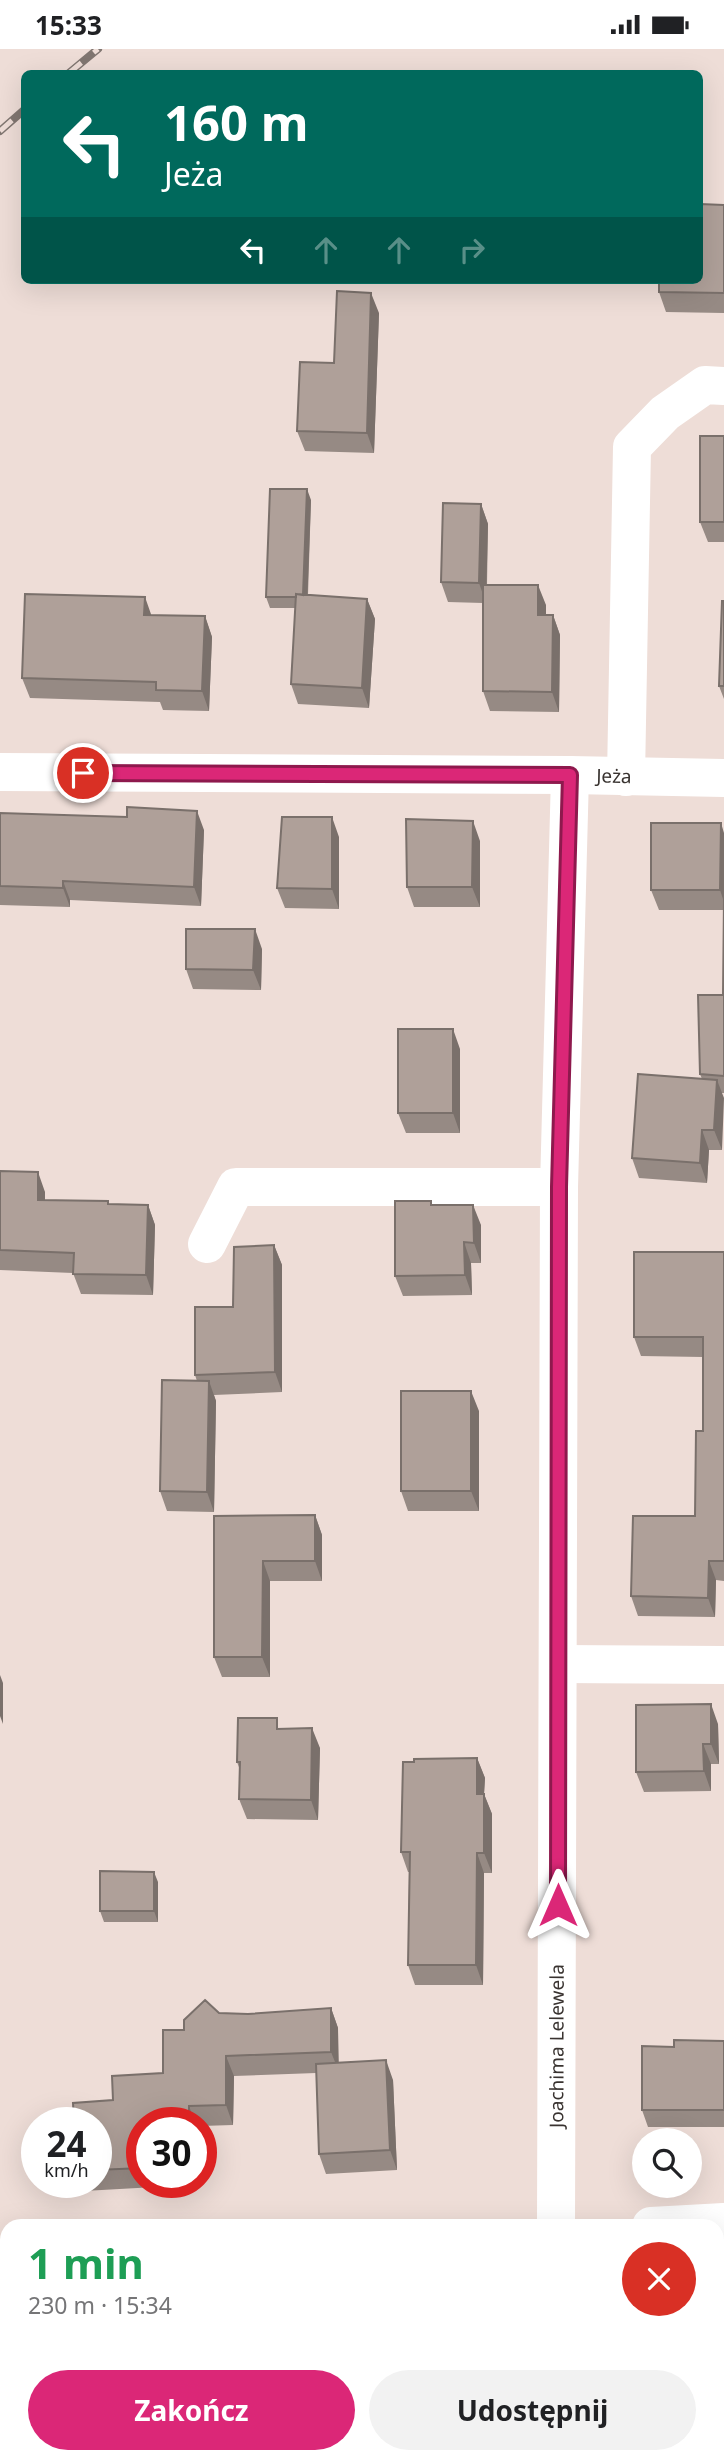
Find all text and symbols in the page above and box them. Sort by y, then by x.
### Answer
text: 15:33 [35,7,102,43]
text: 160 m [164,89,309,155]
icon: left [49,98,140,189]
text: Jeża [164,152,223,195]
icon: left [234,231,272,269]
icon: ahead [307,231,345,269]
icon: ahead [380,231,418,269]
icon: right [453,231,491,269]
pin [53,743,113,803]
icon: arrive [64,754,102,792]
street label: Jeża [594,762,632,789]
position arrow [521,1868,595,1942]
street label: Joachima Lelewela [543,1964,570,2130]
speed limit sign: 30 [126,2107,217,2198]
text: 24 [46,2120,87,2167]
map controls [632,2128,702,2198]
button: search [632,2128,702,2198]
text: km/h [44,2158,89,2182]
text: 1 min [28,2234,144,2291]
button: close [622,2242,696,2316]
text: 230 m · 15:34 [28,2289,172,2321]
button: Zakończ [28,2370,355,2450]
button: Udostępnij [369,2370,696,2450]

